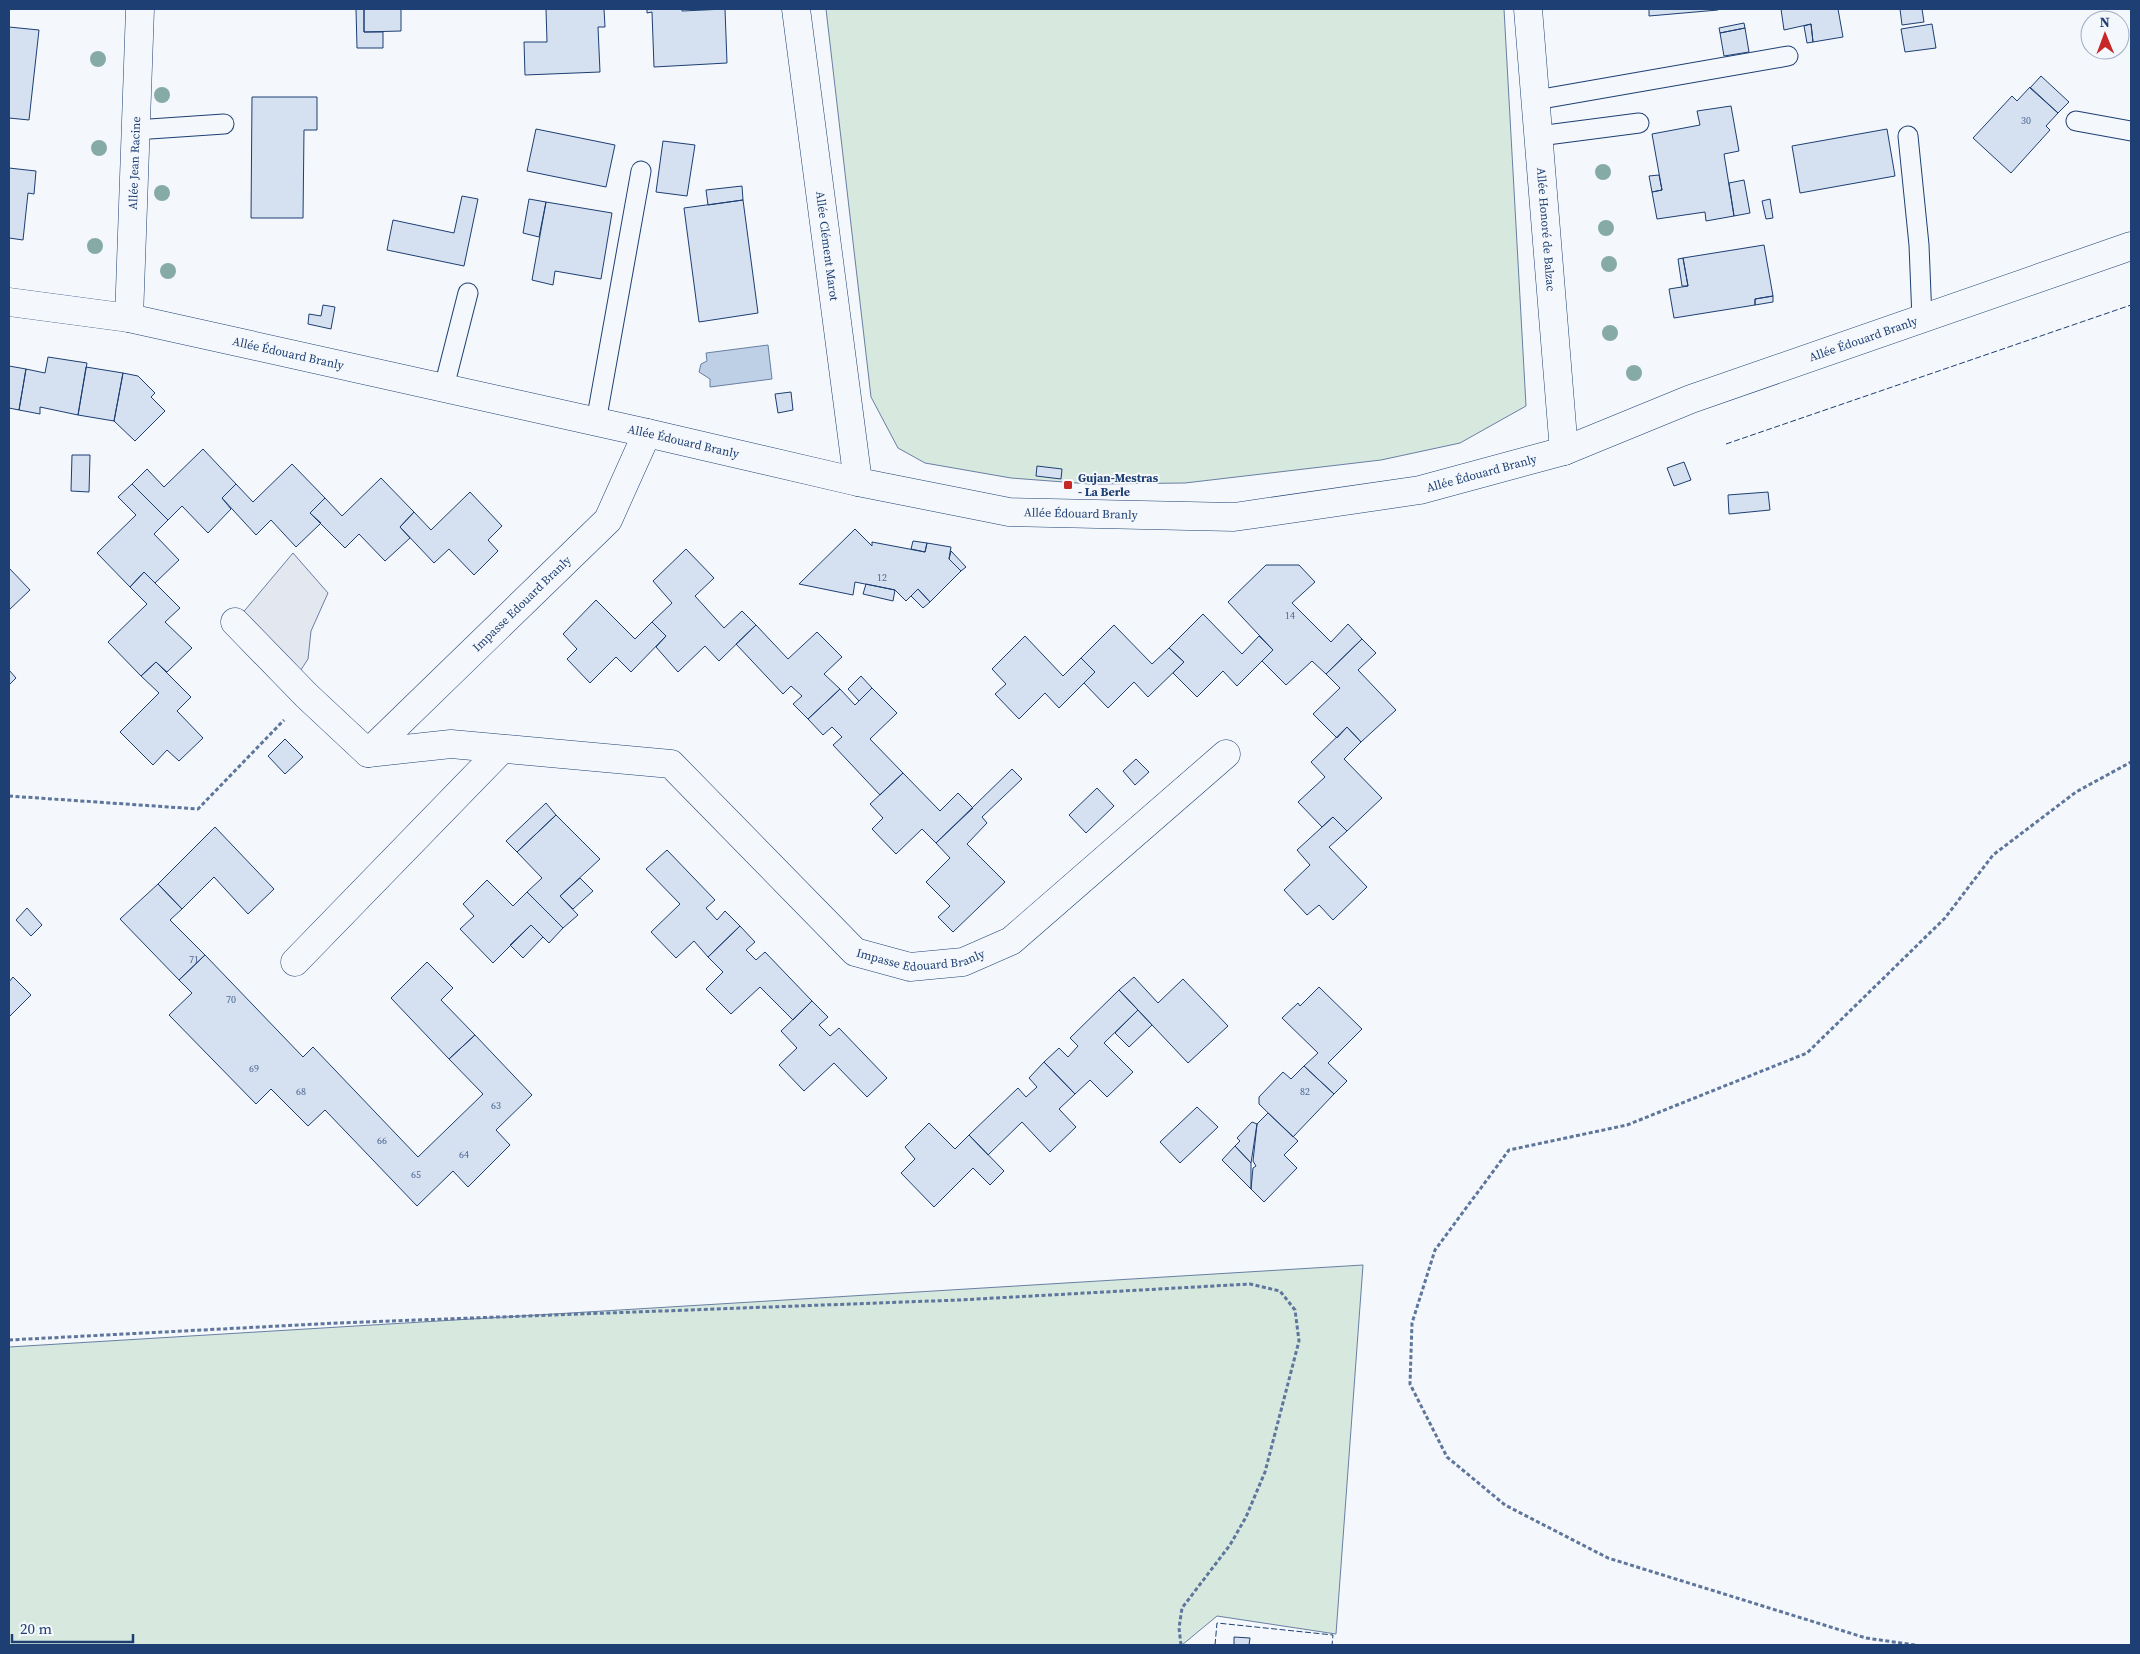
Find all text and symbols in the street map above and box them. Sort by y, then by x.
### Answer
north arrow [2080,10,2130,60]
text: N [2099,12,2110,32]
house number: 30 [2021,114,2031,127]
street label: Allée Jean Racine [125,116,144,210]
street label: Allée Honoré de Balzac [1533,167,1559,292]
street label: Allée Clément Marot [812,190,842,302]
street label: Allée Édouard Branly [1807,313,1920,365]
street label: Allée Édouard Branly [231,333,346,374]
street label: Allée Édouard Branly [626,421,741,462]
street label: Allée Édouard Branly [1425,451,1539,496]
place label: Gujan-Mestras - La Berle [1078,470,1159,500]
marker: Gujan-Mestras - La Berle [1062,479,1074,491]
street label: Allée Édouard Branly [1024,504,1139,523]
street label: Impasse Edouard Branly [469,552,575,655]
house number: 12 [877,571,887,584]
house number: 14 [1285,609,1295,622]
street label: Impasse Edouard Branly [855,942,987,958]
text: Impasse Edouard Branly [855,945,988,975]
house number: 71 [189,953,199,966]
house number: 70 [226,993,236,1006]
house number: 69 [249,1062,259,1075]
house number: 68 [296,1085,306,1098]
house number: 82 [1300,1085,1310,1098]
house number: 63 [491,1099,501,1112]
house number: 66 [377,1134,387,1147]
house number: 64 [459,1148,469,1161]
house number: 65 [411,1168,421,1181]
scale bar [12,1612,134,1644]
text: 20 m [20,1618,52,1639]

